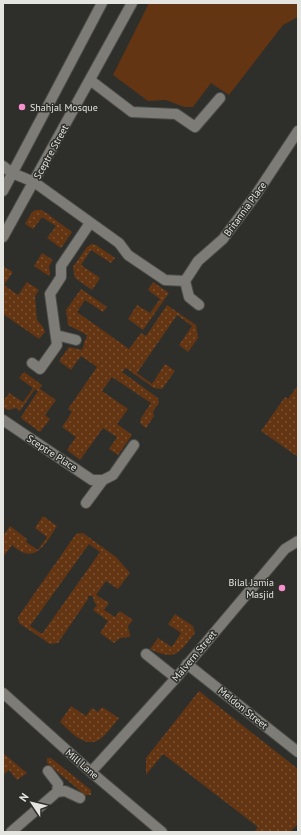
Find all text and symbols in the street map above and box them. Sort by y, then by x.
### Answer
place label: Shahjal Mosque [30,101,98,114]
marker: Shahjal Mosque [17,102,27,112]
street label: Sceptre Street [31,122,72,181]
street label: Britannia Place [221,179,269,239]
street label: Sceptre Place [24,432,80,474]
place label: Bilal Jamia Masjid [228,576,274,601]
marker: Bilal Jamia Masjid [277,583,287,593]
street label: Malvern Street [169,627,220,684]
street label: Meldon Street [215,684,271,732]
street label: Mill Lane [63,746,101,782]
north arrow [12,783,52,823]
text: N [16,790,32,804]

